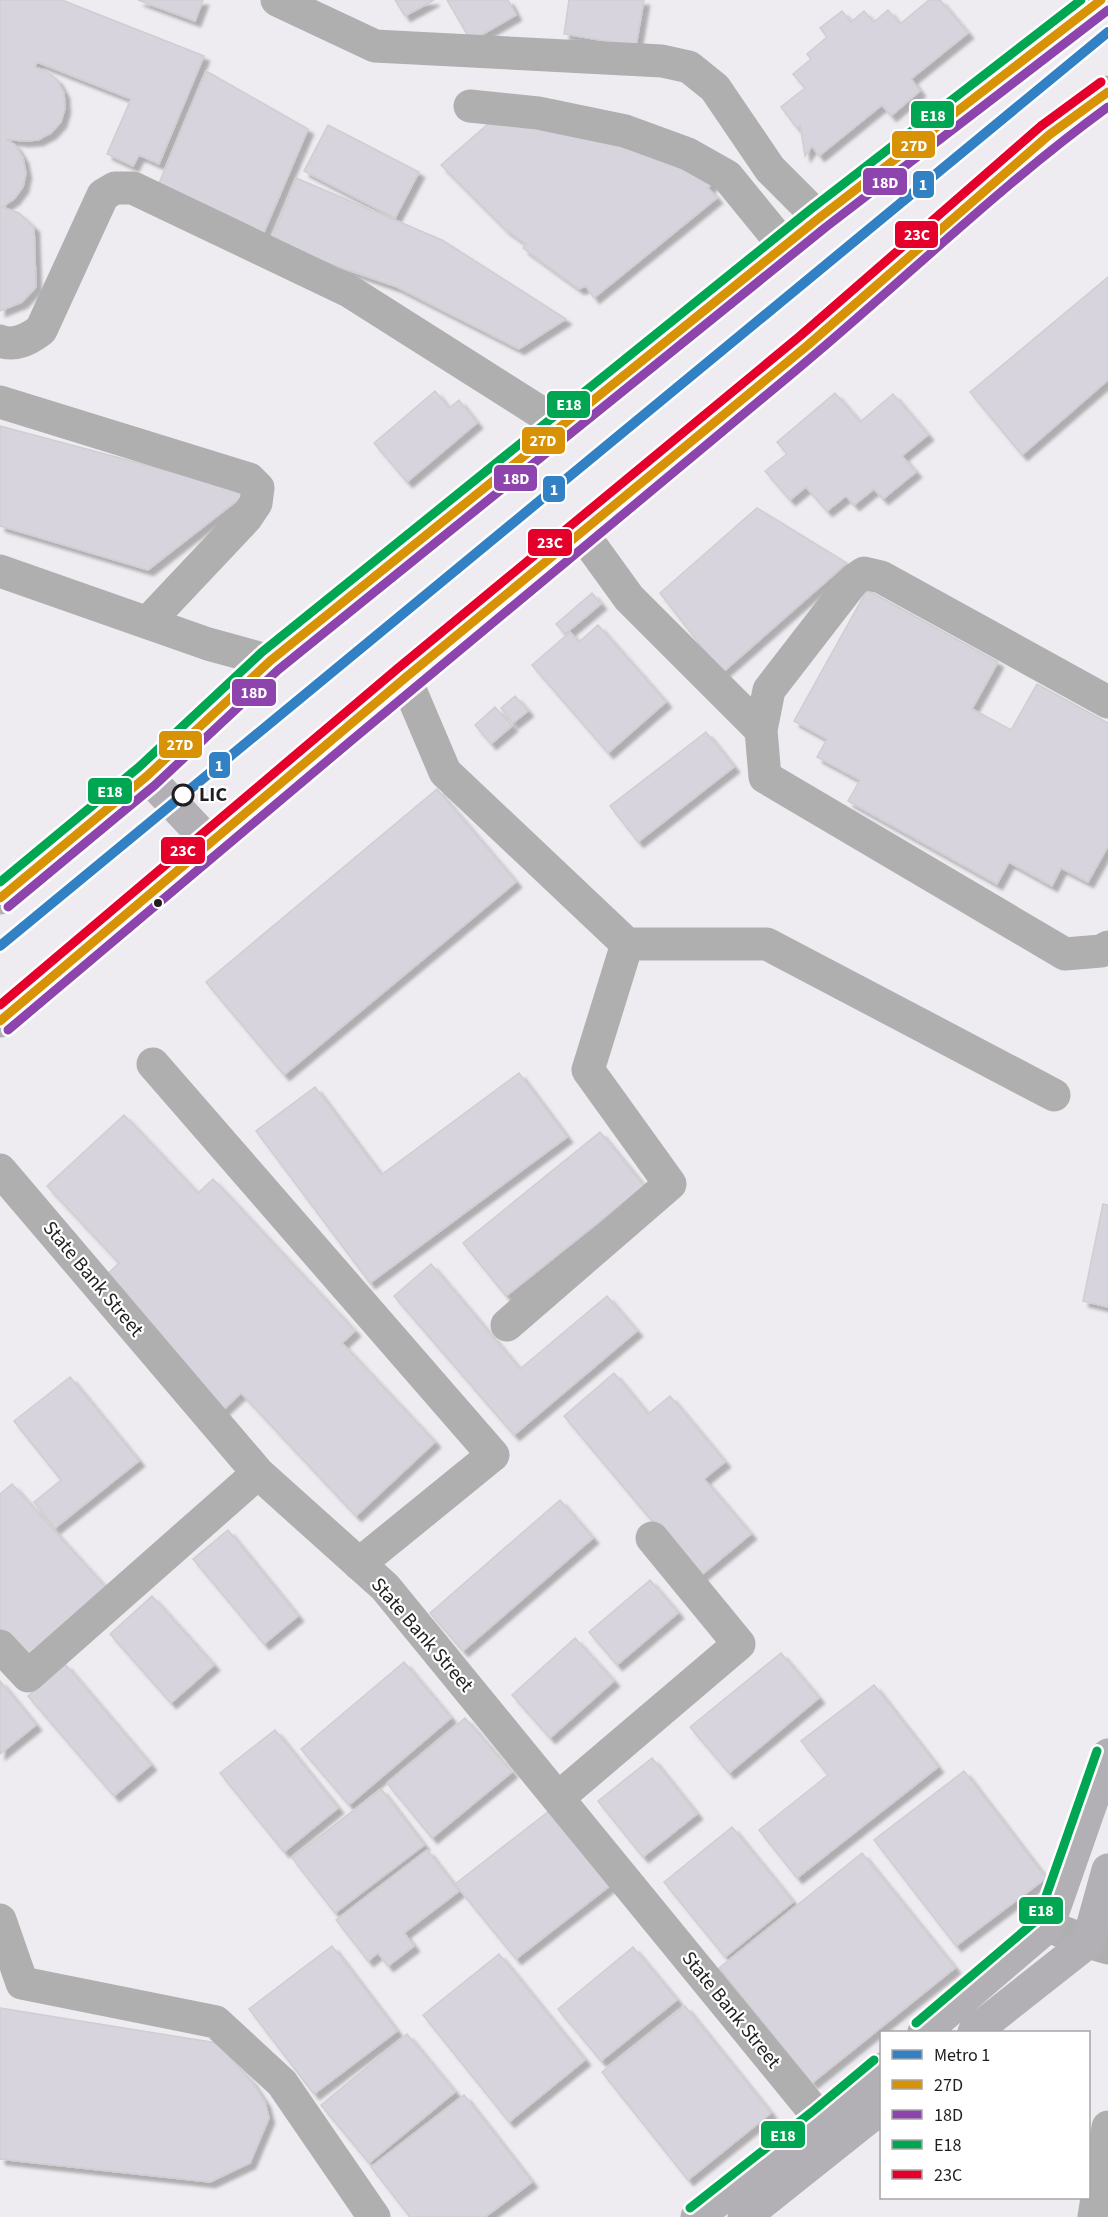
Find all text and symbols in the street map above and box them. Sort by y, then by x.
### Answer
line badge: E18 [910,100,955,129]
text: E18 [920,105,946,127]
line badge: 27D [891,130,936,159]
text: 27D [900,135,928,157]
line badge: 18D [862,167,908,196]
line badge: 1 [912,170,935,199]
text: 18D [871,172,899,194]
text: 1 [919,174,927,196]
line badge: 23C [894,220,939,249]
text: 23C [904,224,930,246]
line badge: E18 [546,390,591,419]
text: E18 [556,394,582,416]
line badge: 27D [521,426,566,455]
text: 27D [529,430,557,452]
line badge: 18D [493,464,538,492]
text: 18D [502,468,530,490]
line badge: 1 [542,475,566,503]
text: 1 [550,479,558,501]
line badge: 23C [527,528,573,557]
text: 23C [537,532,563,554]
line badge: 18D [231,678,277,707]
text: 18D [240,682,268,704]
line badge: 27D [158,730,203,759]
text: 27D [166,734,194,756]
line badge: 1 [208,751,231,779]
text: 1 [215,755,223,777]
line badge: E18 [87,777,133,805]
text: E18 [97,781,123,803]
place label: LIC [199,781,227,809]
marker: LIC [172,784,194,806]
line badge: 23C [160,836,206,865]
text: 23C [170,840,196,862]
unlabelled marker [152,897,164,909]
street label: State Bank Street [36,1215,150,1343]
street label: State Bank Street [364,1572,480,1699]
line badge: E18 [1018,1896,1064,1925]
text: E18 [1028,1900,1054,1922]
street label: State Bank Street [675,1945,787,2075]
legend [880,2031,1090,2199]
text: Metro 1 [934,2043,990,2068]
text: 27D [934,2073,963,2098]
text: 18D [934,2103,963,2128]
line badge: E18 [760,2120,806,2149]
text: E18 [770,2125,796,2147]
text: E18 [934,2133,961,2158]
text: 23C [934,2163,962,2188]

